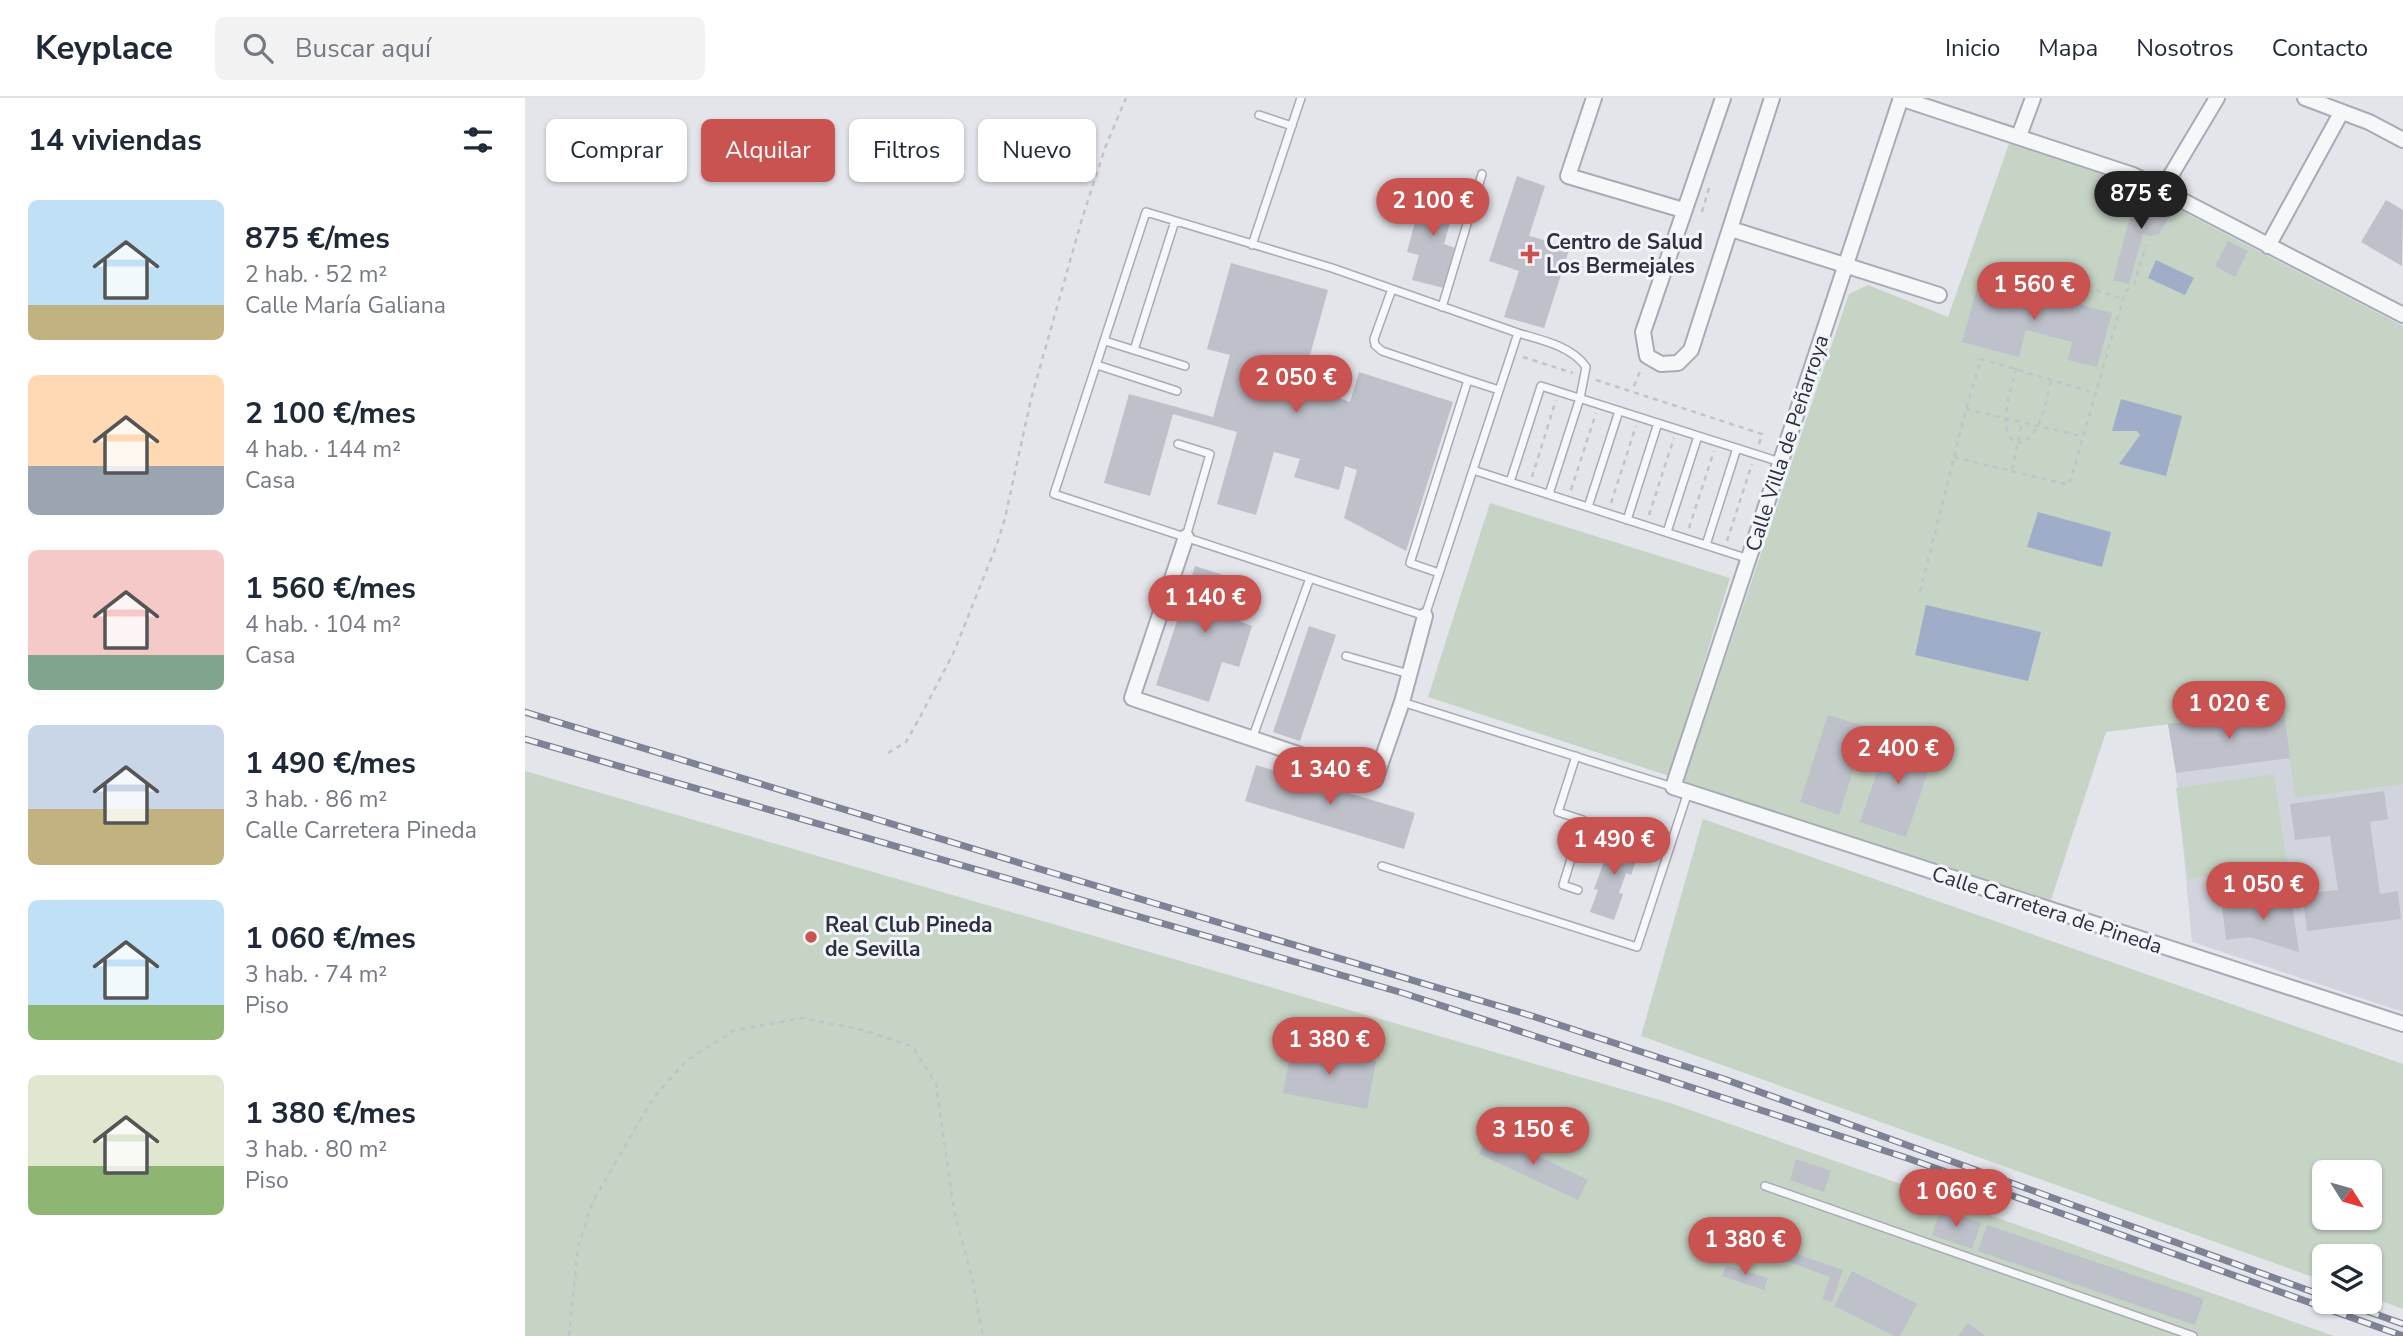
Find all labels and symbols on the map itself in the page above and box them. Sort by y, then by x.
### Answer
pin: 875 € [2092,172,2190,231]
pin: 2 100 € [1368,178,1498,238]
place label: Centro de Salud Los Bermejales [1546,228,1703,280]
marker: Centro de Salud Los Bermejales [1520,244,1540,264]
pin: 1 560 € [1969,262,2099,322]
street label: Calle Villa de Peñarroya [1739,331,1835,555]
pin: 2 050 € [1231,356,1361,415]
pin: 1 140 € [1140,575,1270,635]
pin: 1 020 € [2164,682,2294,741]
pin: 2 400 € [1833,726,1963,786]
pin: 1 340 € [1265,748,1395,807]
pin: 1 490 € [1549,818,1679,877]
street label: Calle Carretera de Pineda [1928,860,2166,960]
pin: 1 050 € [2198,862,2328,922]
place label: Real Club Pineda de Sevilla [825,911,993,963]
marker: Real Club Pineda de Sevilla [803,929,819,945]
pin: 1 380 € [1264,1018,1394,1077]
pin: 3 150 € [1468,1108,1598,1167]
north arrow [2312,1160,2382,1230]
pin: 1 060 € [1891,1170,2021,1229]
pin: 1 380 € [1680,1218,1810,1277]

